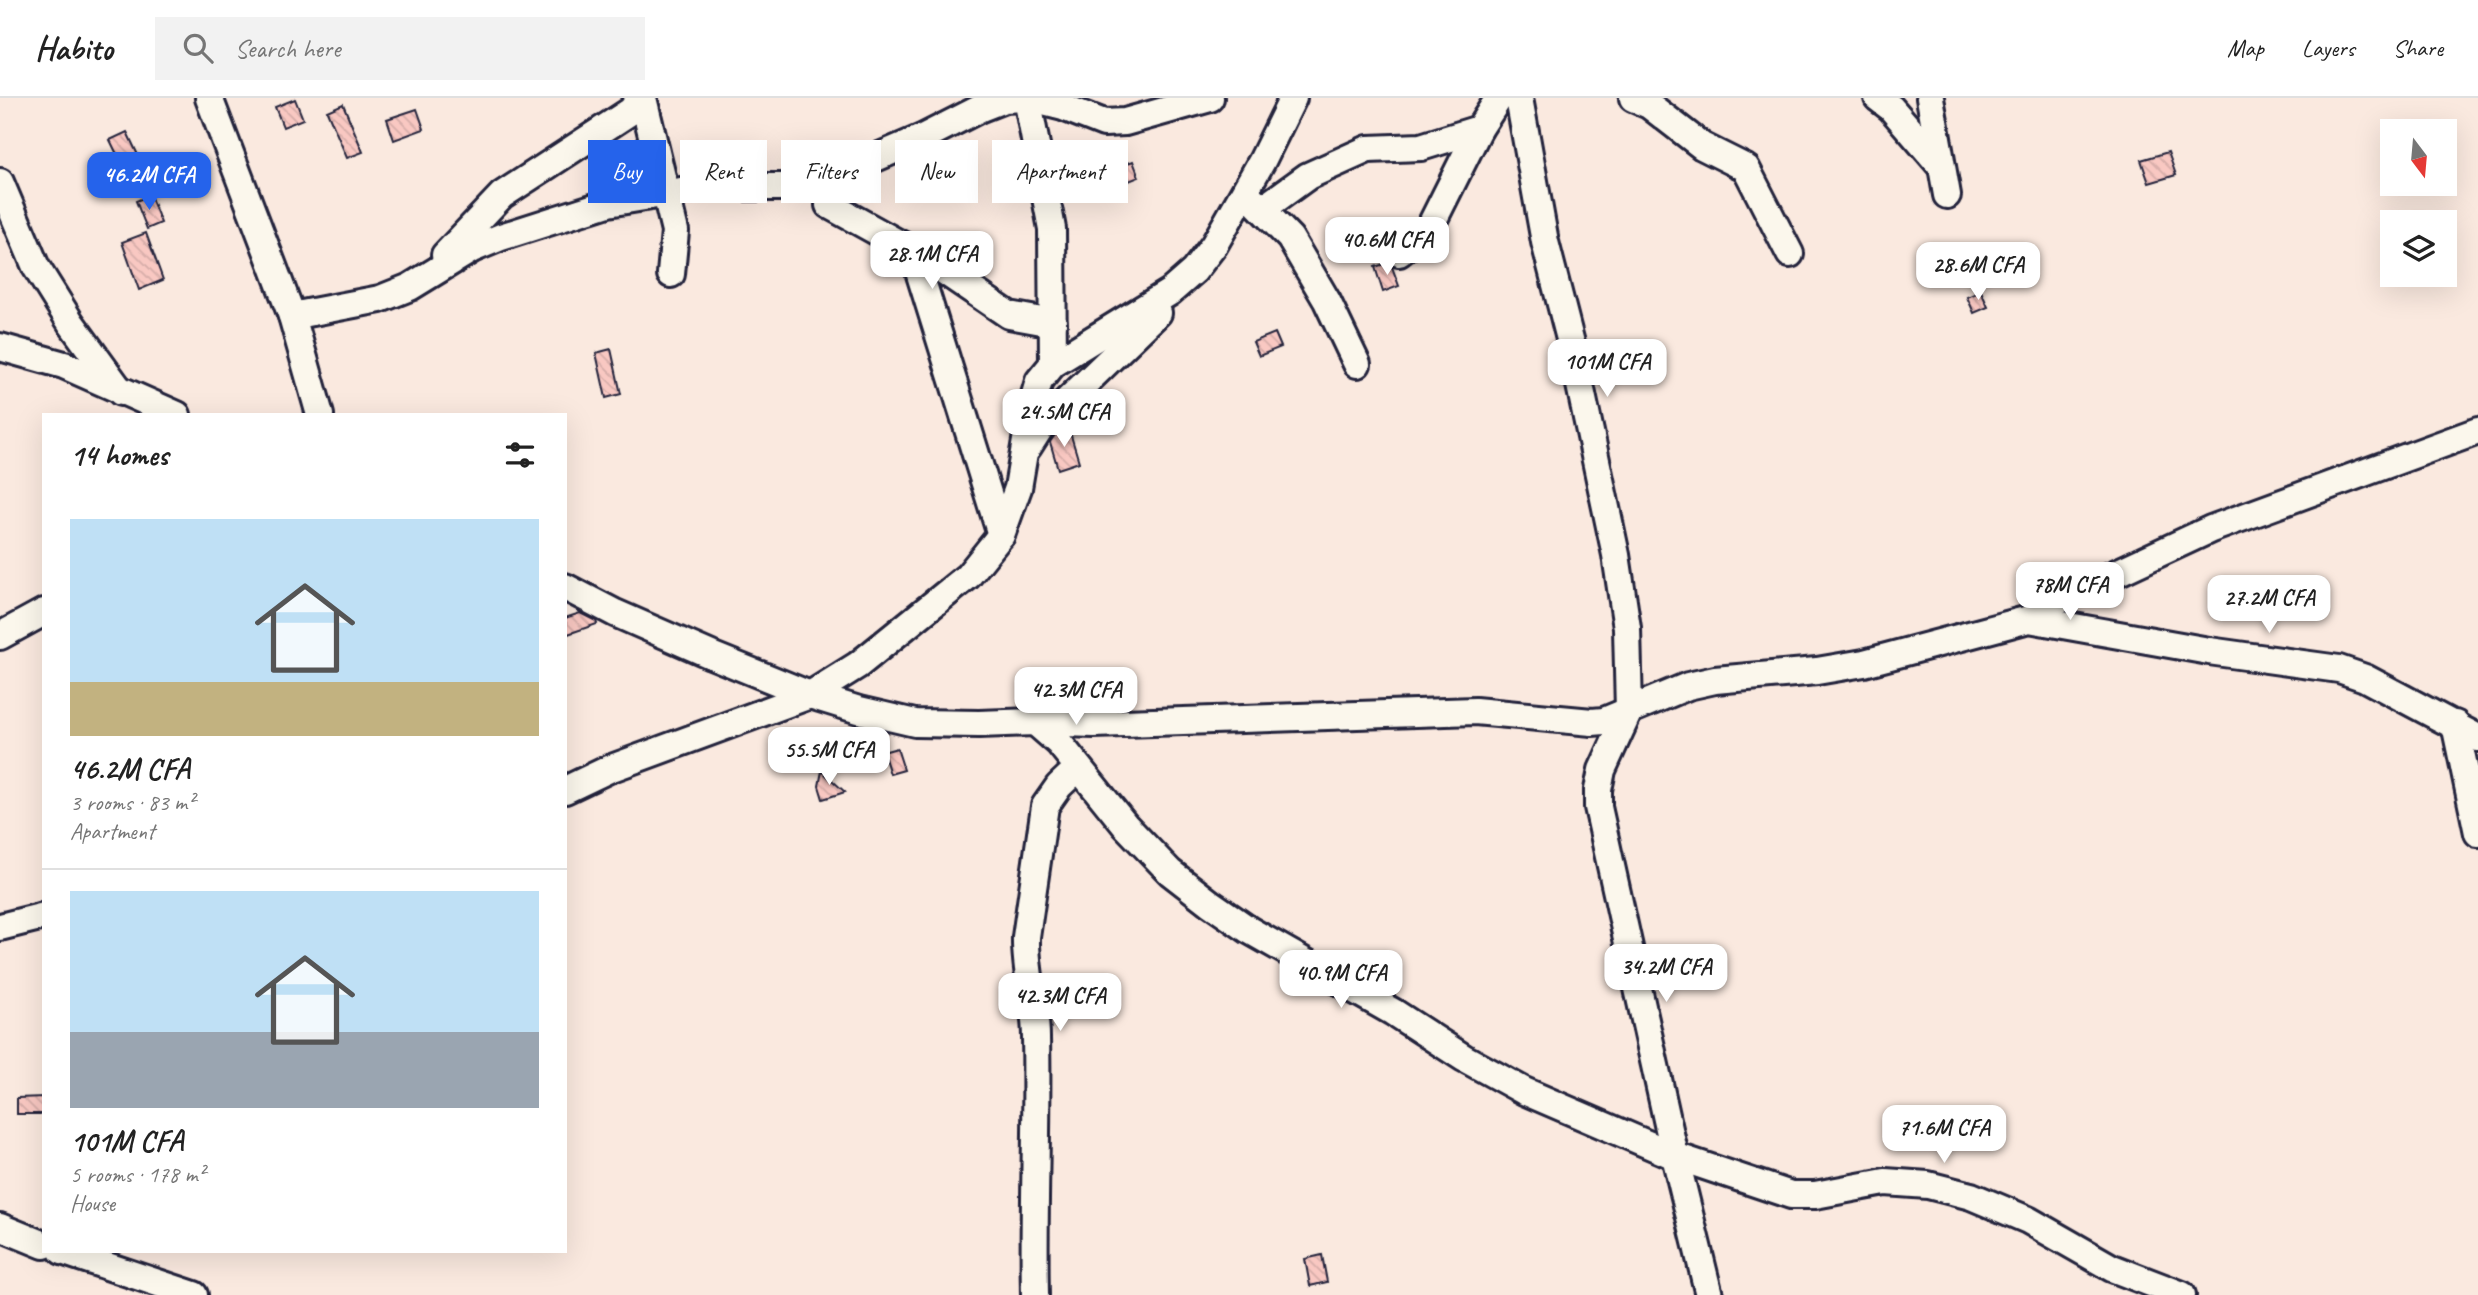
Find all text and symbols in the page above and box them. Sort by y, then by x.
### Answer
search box [155,17,645,80]
text: Habito [35,27,113,69]
icon: search [179,29,217,67]
text: Search here [235,32,341,65]
text: Map [2227,33,2264,63]
text: Layers [2302,33,2355,63]
text: Share [2393,33,2443,63]
north arrow [2380,119,2457,196]
map controls [2380,119,2457,287]
chip: Buy [588,140,666,203]
chip: Rent [680,140,767,203]
chip: Filters [781,140,881,203]
chip: New [895,140,978,203]
chip: Apartment [992,140,1128,203]
pin: 46.2M CFA [69,152,229,212]
text: 46.2M CFA [103,160,195,189]
button: layers [2380,210,2457,287]
pin: 40.6M CFA [1307,218,1467,277]
text: 40.6M CFA [1341,225,1433,254]
pin: 28.1M CFA [852,232,1012,291]
text: 28.1M CFA [886,239,978,268]
pin: 28.6M CFA [1898,242,2058,302]
text: 28.6M CFA [1932,250,2024,279]
pin: 101M CFA [1535,340,1679,399]
text: 101M CFA [1564,347,1650,376]
pin: 24.5M CFA [984,390,1144,449]
text: 24.5M CFA [1019,397,1109,426]
text: 14 homes [70,436,168,474]
icon: filters [501,436,539,474]
pin: 78M CFA [2005,562,2135,622]
icon: home [242,565,368,691]
text: 78M CFA [2032,570,2108,599]
pin: 27.2M CFA [2189,575,2349,635]
text: 27.2M CFA [2223,583,2315,612]
pin: 42.3M CFA [996,668,1156,727]
text: 42.3M CFA [1030,675,1122,704]
pin: 55.5M CFA [749,728,909,787]
text: 55.5M CFA [784,735,874,764]
text: 46.2M CFA [70,750,190,788]
text: 3 rooms · 83 m² [70,788,194,817]
text: Apartment [70,817,155,846]
icon: home [242,937,368,1063]
pin: 34.2M CFA [1586,944,1746,1004]
pin: 40.9M CFA [1261,950,1421,1010]
text: 34.2M CFA [1620,952,1712,981]
text: 40.9M CFA [1296,958,1386,987]
pin: 42.3M CFA [980,974,1140,1033]
text: 42.3M CFA [1014,981,1106,1010]
pin: 71.6M CFA [1864,1105,2024,1165]
text: 71.6M CFA [1898,1113,1990,1142]
text: 101M CFA [70,1122,183,1160]
text: 5 rooms · 178 m² [70,1160,205,1189]
text: House [70,1189,115,1218]

